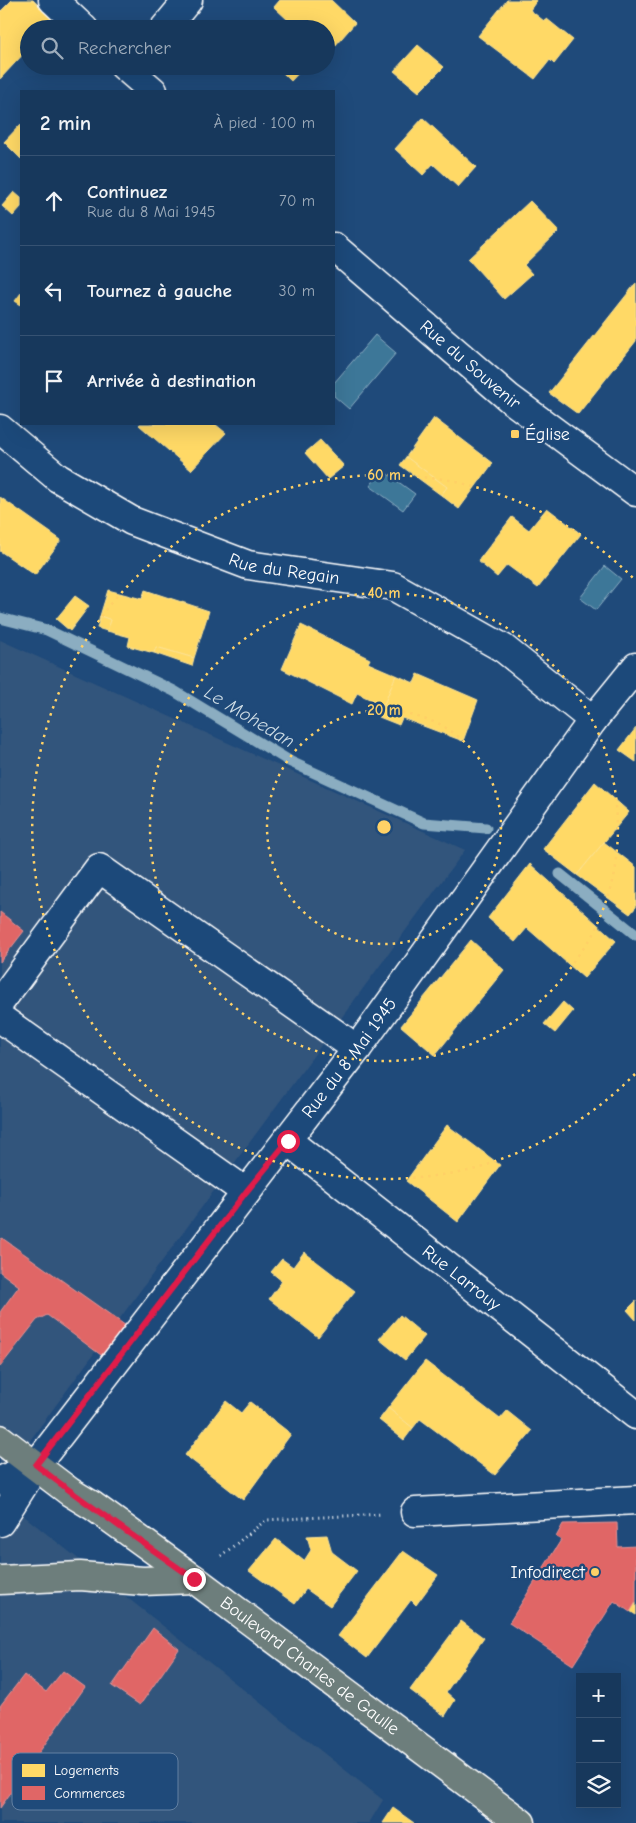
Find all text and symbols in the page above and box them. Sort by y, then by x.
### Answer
search box [20,20,335,75]
icon: search [38,34,66,62]
text: Rechercher [78,37,171,59]
text: 2 min [40,111,91,135]
text: À pied · 100 m [214,114,315,132]
text: Continuez [87,181,167,203]
icon: ahead [40,187,68,215]
text: 70 m [279,192,315,210]
text: Rue du 8 Mai 1945 [87,203,216,221]
icon: left [40,277,68,305]
text: Tournez à gauche [87,280,232,302]
text: 30 m [279,282,315,300]
street label: Rue du Souvenir [415,316,525,414]
icon: arrive [40,367,68,395]
text: Arrivée à destination [87,370,256,392]
place label: Église [525,423,570,445]
marker: Église [509,428,521,440]
text: 60 m [367,466,401,484]
street label: Rue du Regain [226,549,341,589]
text: 40 m [368,584,401,602]
water label: Le Mohedan [200,681,299,752]
text: 20 m [367,701,401,719]
centre of rings [375,818,393,836]
street label: Rue du 8 Mai 1945 [298,994,401,1122]
route start [277,1130,300,1153]
street label: Rue Larrouy [418,1241,505,1316]
place label: Infodirect [510,1562,586,1583]
marker: Infodirect [589,1566,601,1578]
route end [183,1568,206,1591]
street label: Boulevard Charles de Gaulle [216,1592,403,1740]
map controls [576,1673,621,1808]
button: + [576,1673,621,1718]
button: − [576,1718,621,1763]
legend [12,1753,178,1810]
text: Logements [54,1762,119,1779]
button: layers [576,1763,621,1808]
text: Commerces [54,1785,125,1802]

